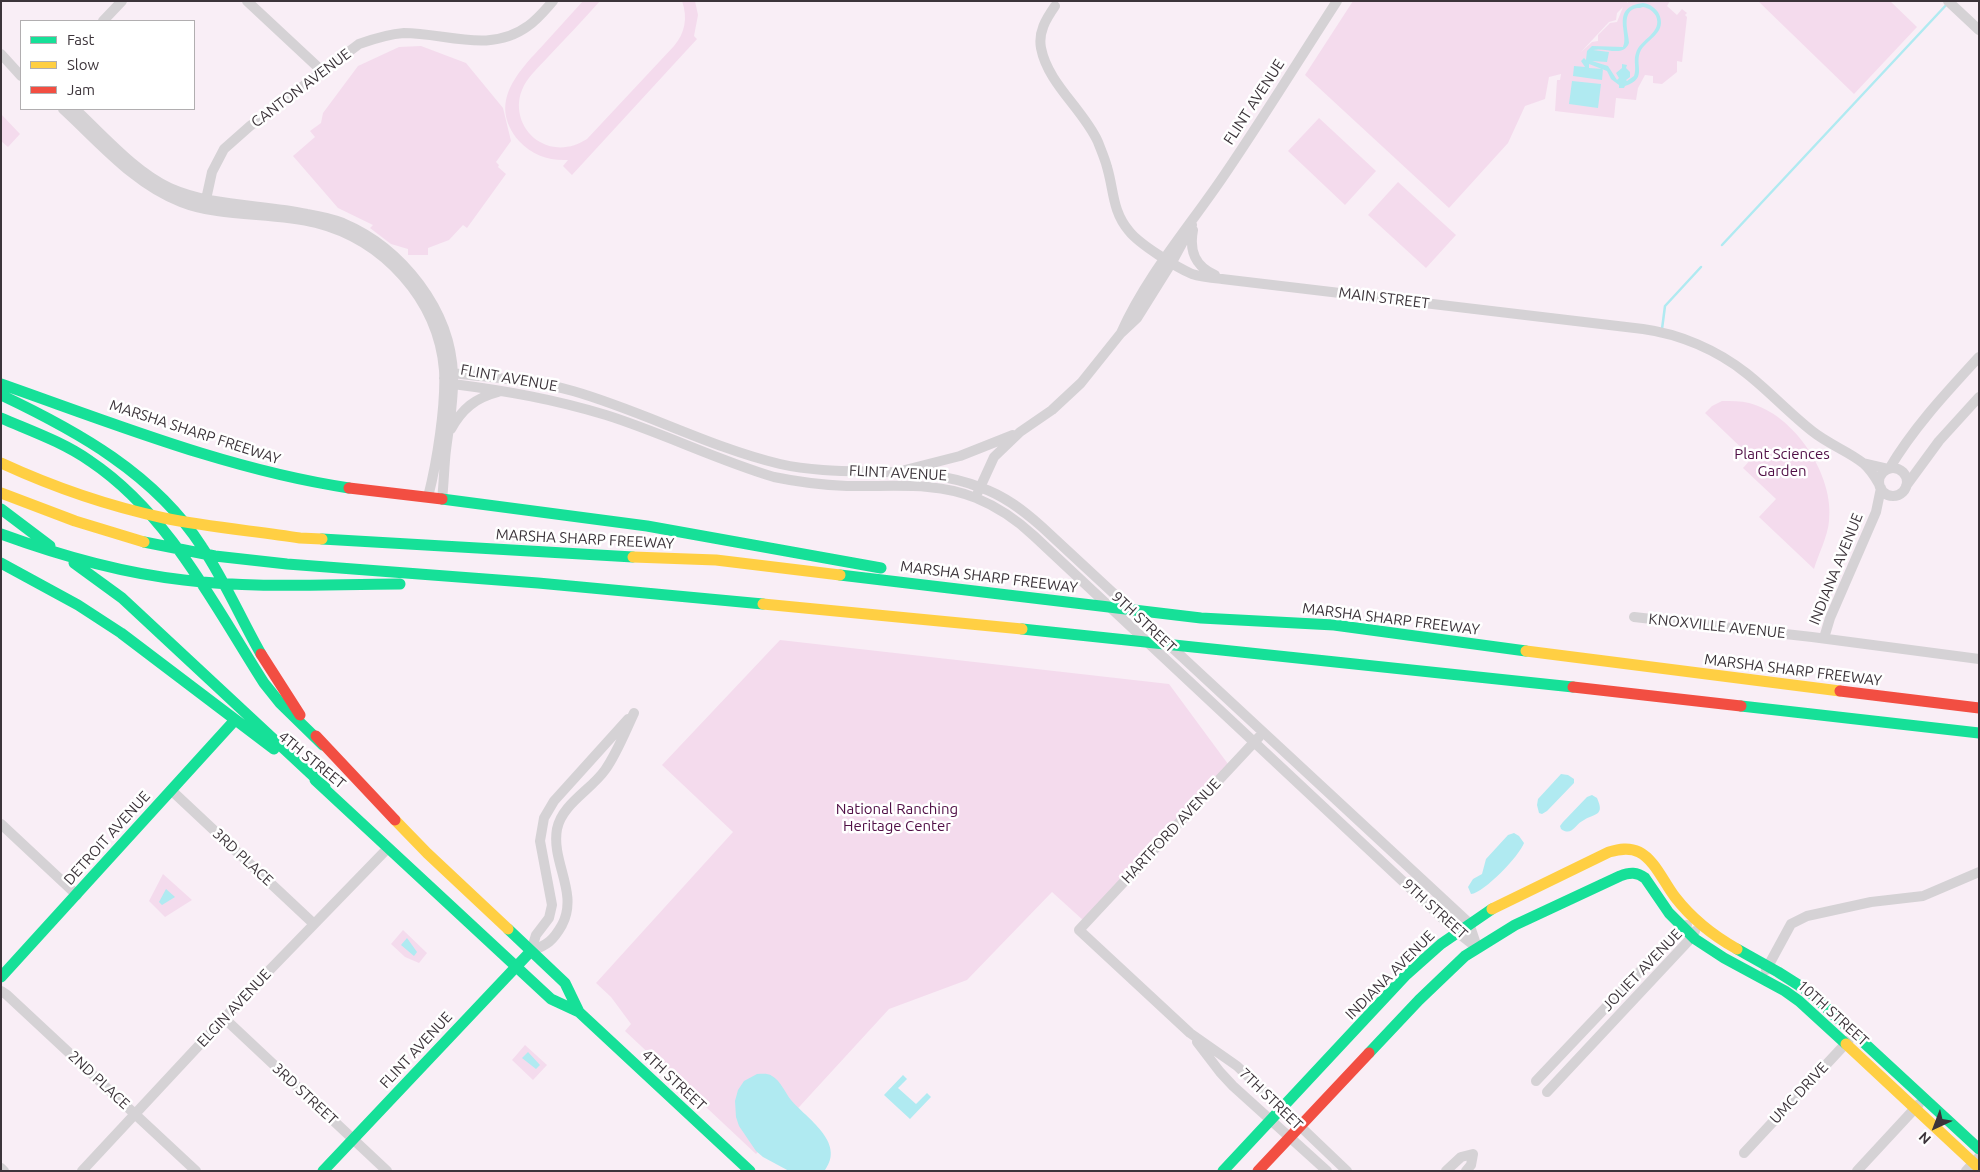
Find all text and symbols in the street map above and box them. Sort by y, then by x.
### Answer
legend [20,20,195,110]
text: Fast [67,31,94,48]
street label: CANTON AVENUE [248,45,354,131]
text: Slow [67,56,99,73]
street label: FLINT AVENUE [1220,56,1288,148]
text: Jam [67,81,95,98]
street label: MAIN STREET [1338,283,1430,313]
street label: FLINT AVENUE [459,361,559,395]
street label: MARSHA SHARP FREEWAY [107,396,283,468]
park label: Plant Sciences Garden [1734,445,1830,480]
street label: FLINT AVENUE [849,461,947,485]
street label: INDIANA AVENUE [1805,511,1867,627]
street label: MARSHA SHARP FREEWAY [495,525,675,553]
street label: MARSHA SHARP FREEWAY [899,557,1079,597]
street label: 9TH STREET [1108,588,1180,656]
street label: MARSHA SHARP FREEWAY [1301,599,1481,639]
street label: KNOXVILLE AVENUE [1648,610,1786,642]
street label: MARSHA SHARP FREEWAY [1703,650,1883,690]
street label: 4TH STREET [275,727,349,793]
street label: HARTFORD AVENUE [1118,775,1224,887]
street label: DETROIT AVENUE [60,787,154,889]
park label: National Ranching Heritage Center [836,800,958,835]
street label: 3RD PLACE [209,824,277,890]
street label: 9TH STREET [1399,875,1471,943]
street label: JOLIET AVENUE [1598,925,1686,1015]
street label: INDIANA AVENUE [1342,927,1438,1023]
street label: ELGIN AVENUE [193,965,275,1051]
street label: 10TH STREET [1794,976,1872,1050]
street label: FLINT AVENUE [376,1008,456,1092]
street label: 4TH STREET [638,1046,710,1114]
street label: 2ND PLACE [65,1047,133,1113]
street label: UMC DRIVE [1766,1058,1832,1128]
street label: 3RD STREET [269,1059,341,1129]
street label: 7TH STREET [1235,1064,1307,1134]
north arrow [1910,1102,1960,1152]
text: N [1915,1129,1934,1147]

